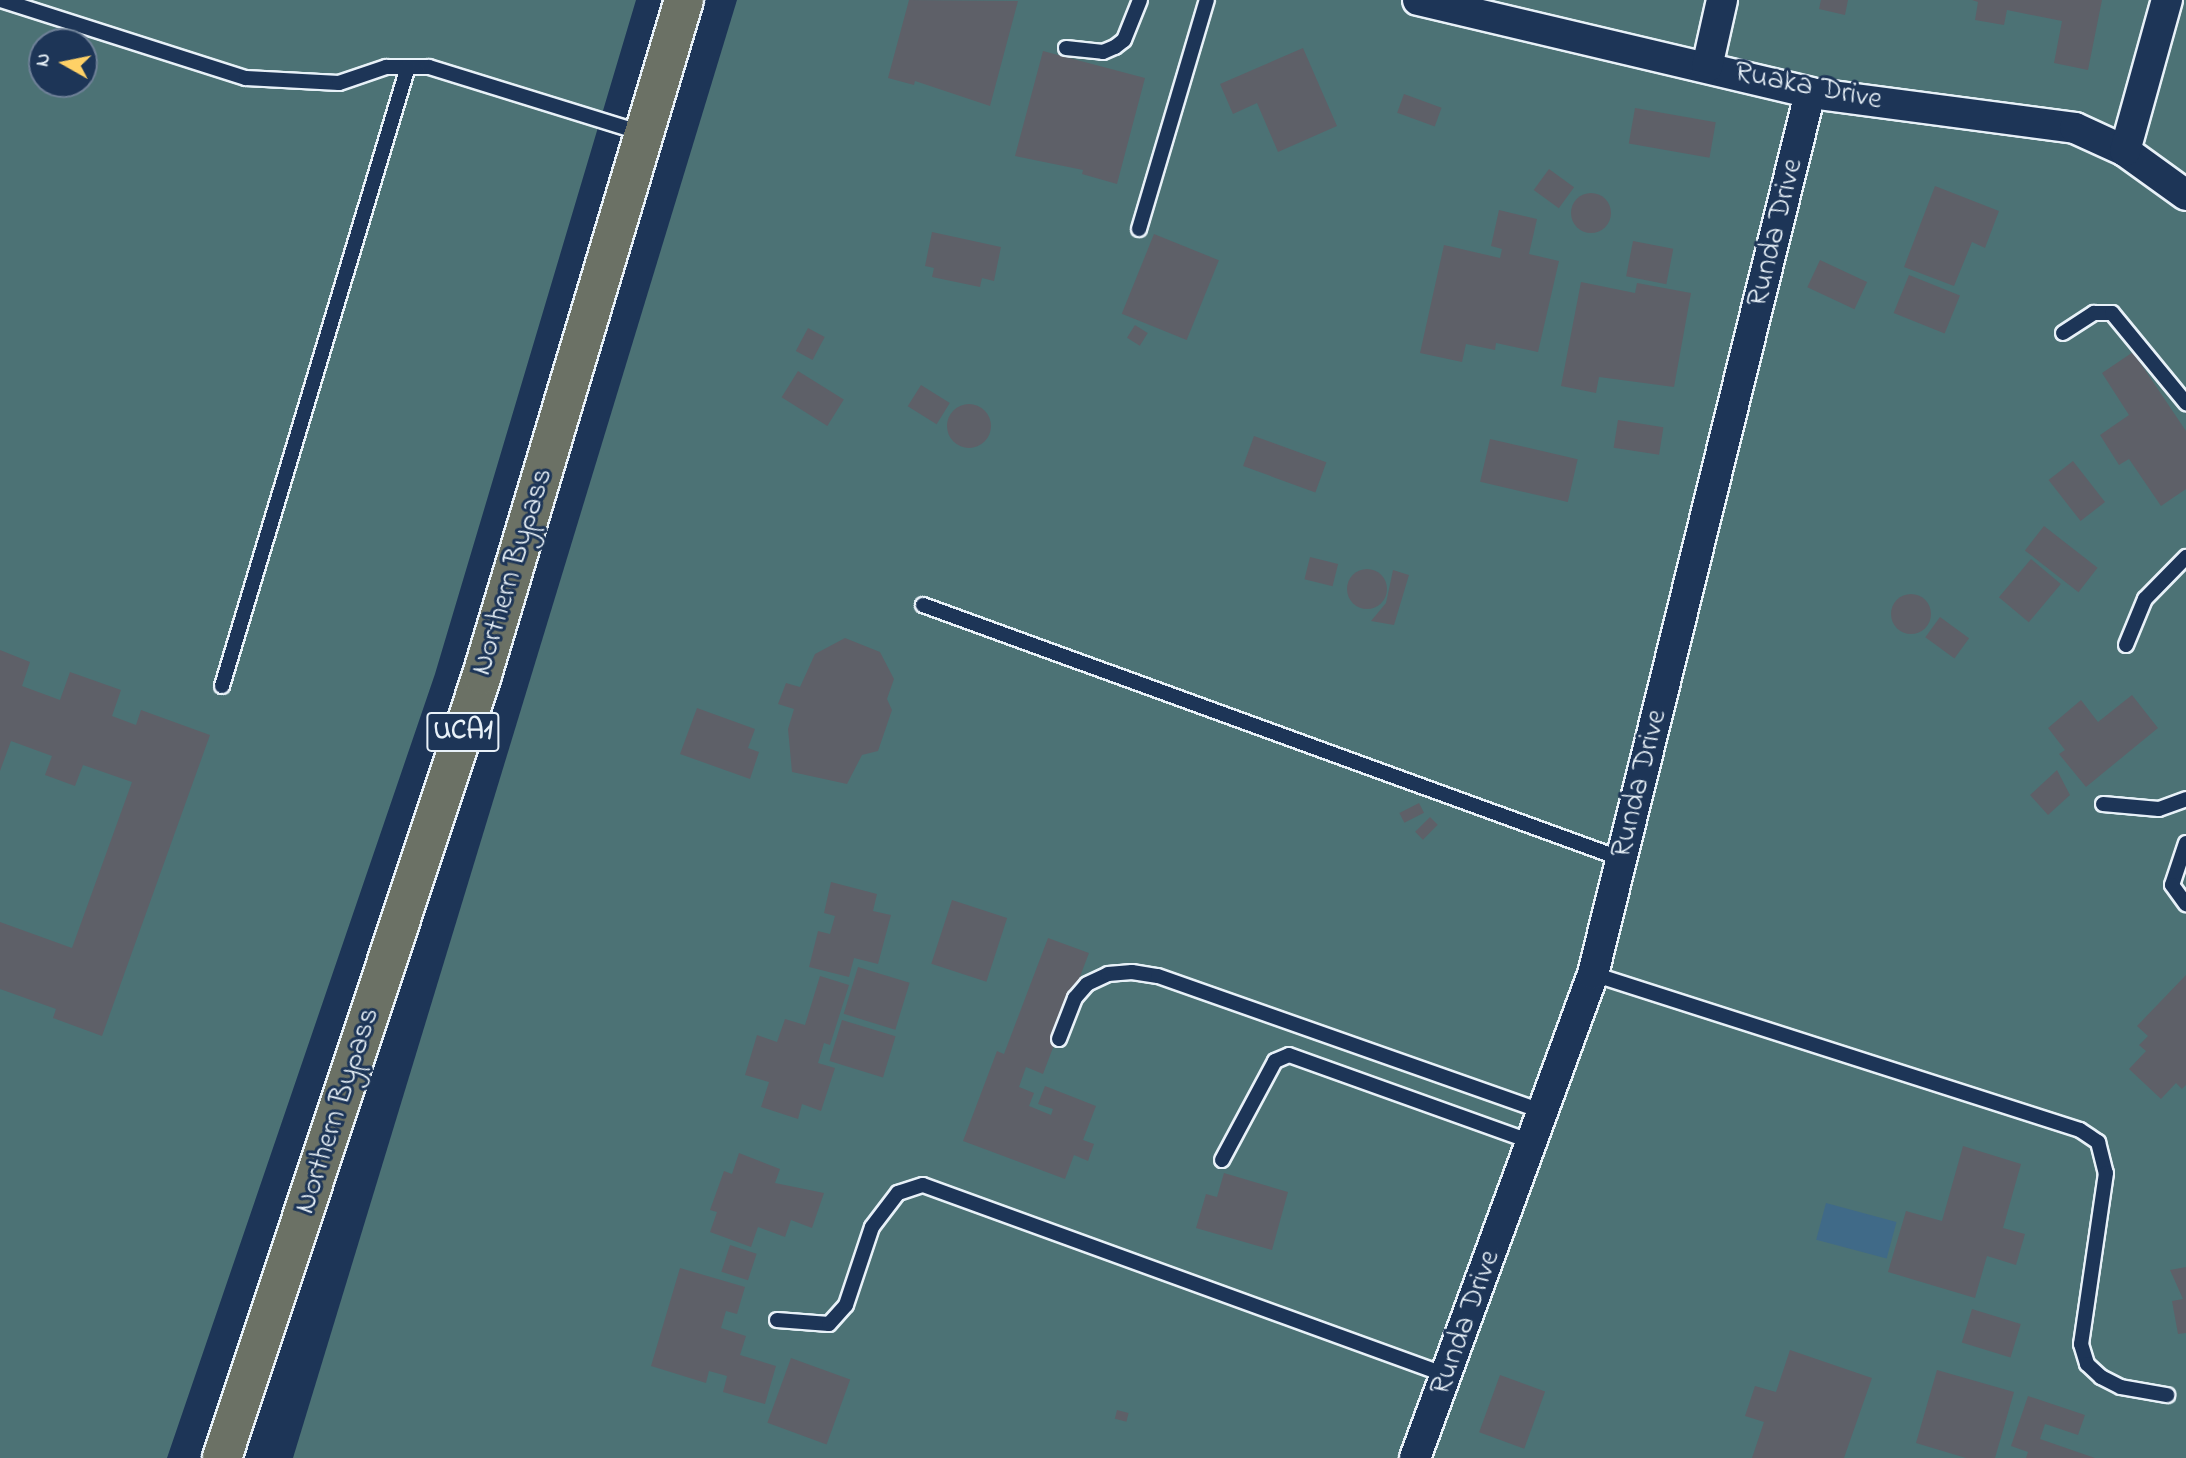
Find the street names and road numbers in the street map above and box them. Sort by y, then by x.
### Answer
street label: Ruaka Drive [1731,55,1885,119]
street label: Runda Drive [1740,155,1812,311]
street label: Northern Bypass [464,464,562,680]
street label: Runda Drive [1604,706,1676,862]
road number: UCA1 [426,708,500,756]
street label: Northern Bypass [288,1003,388,1219]
street label: Runda Drive [1423,1246,1509,1400]

